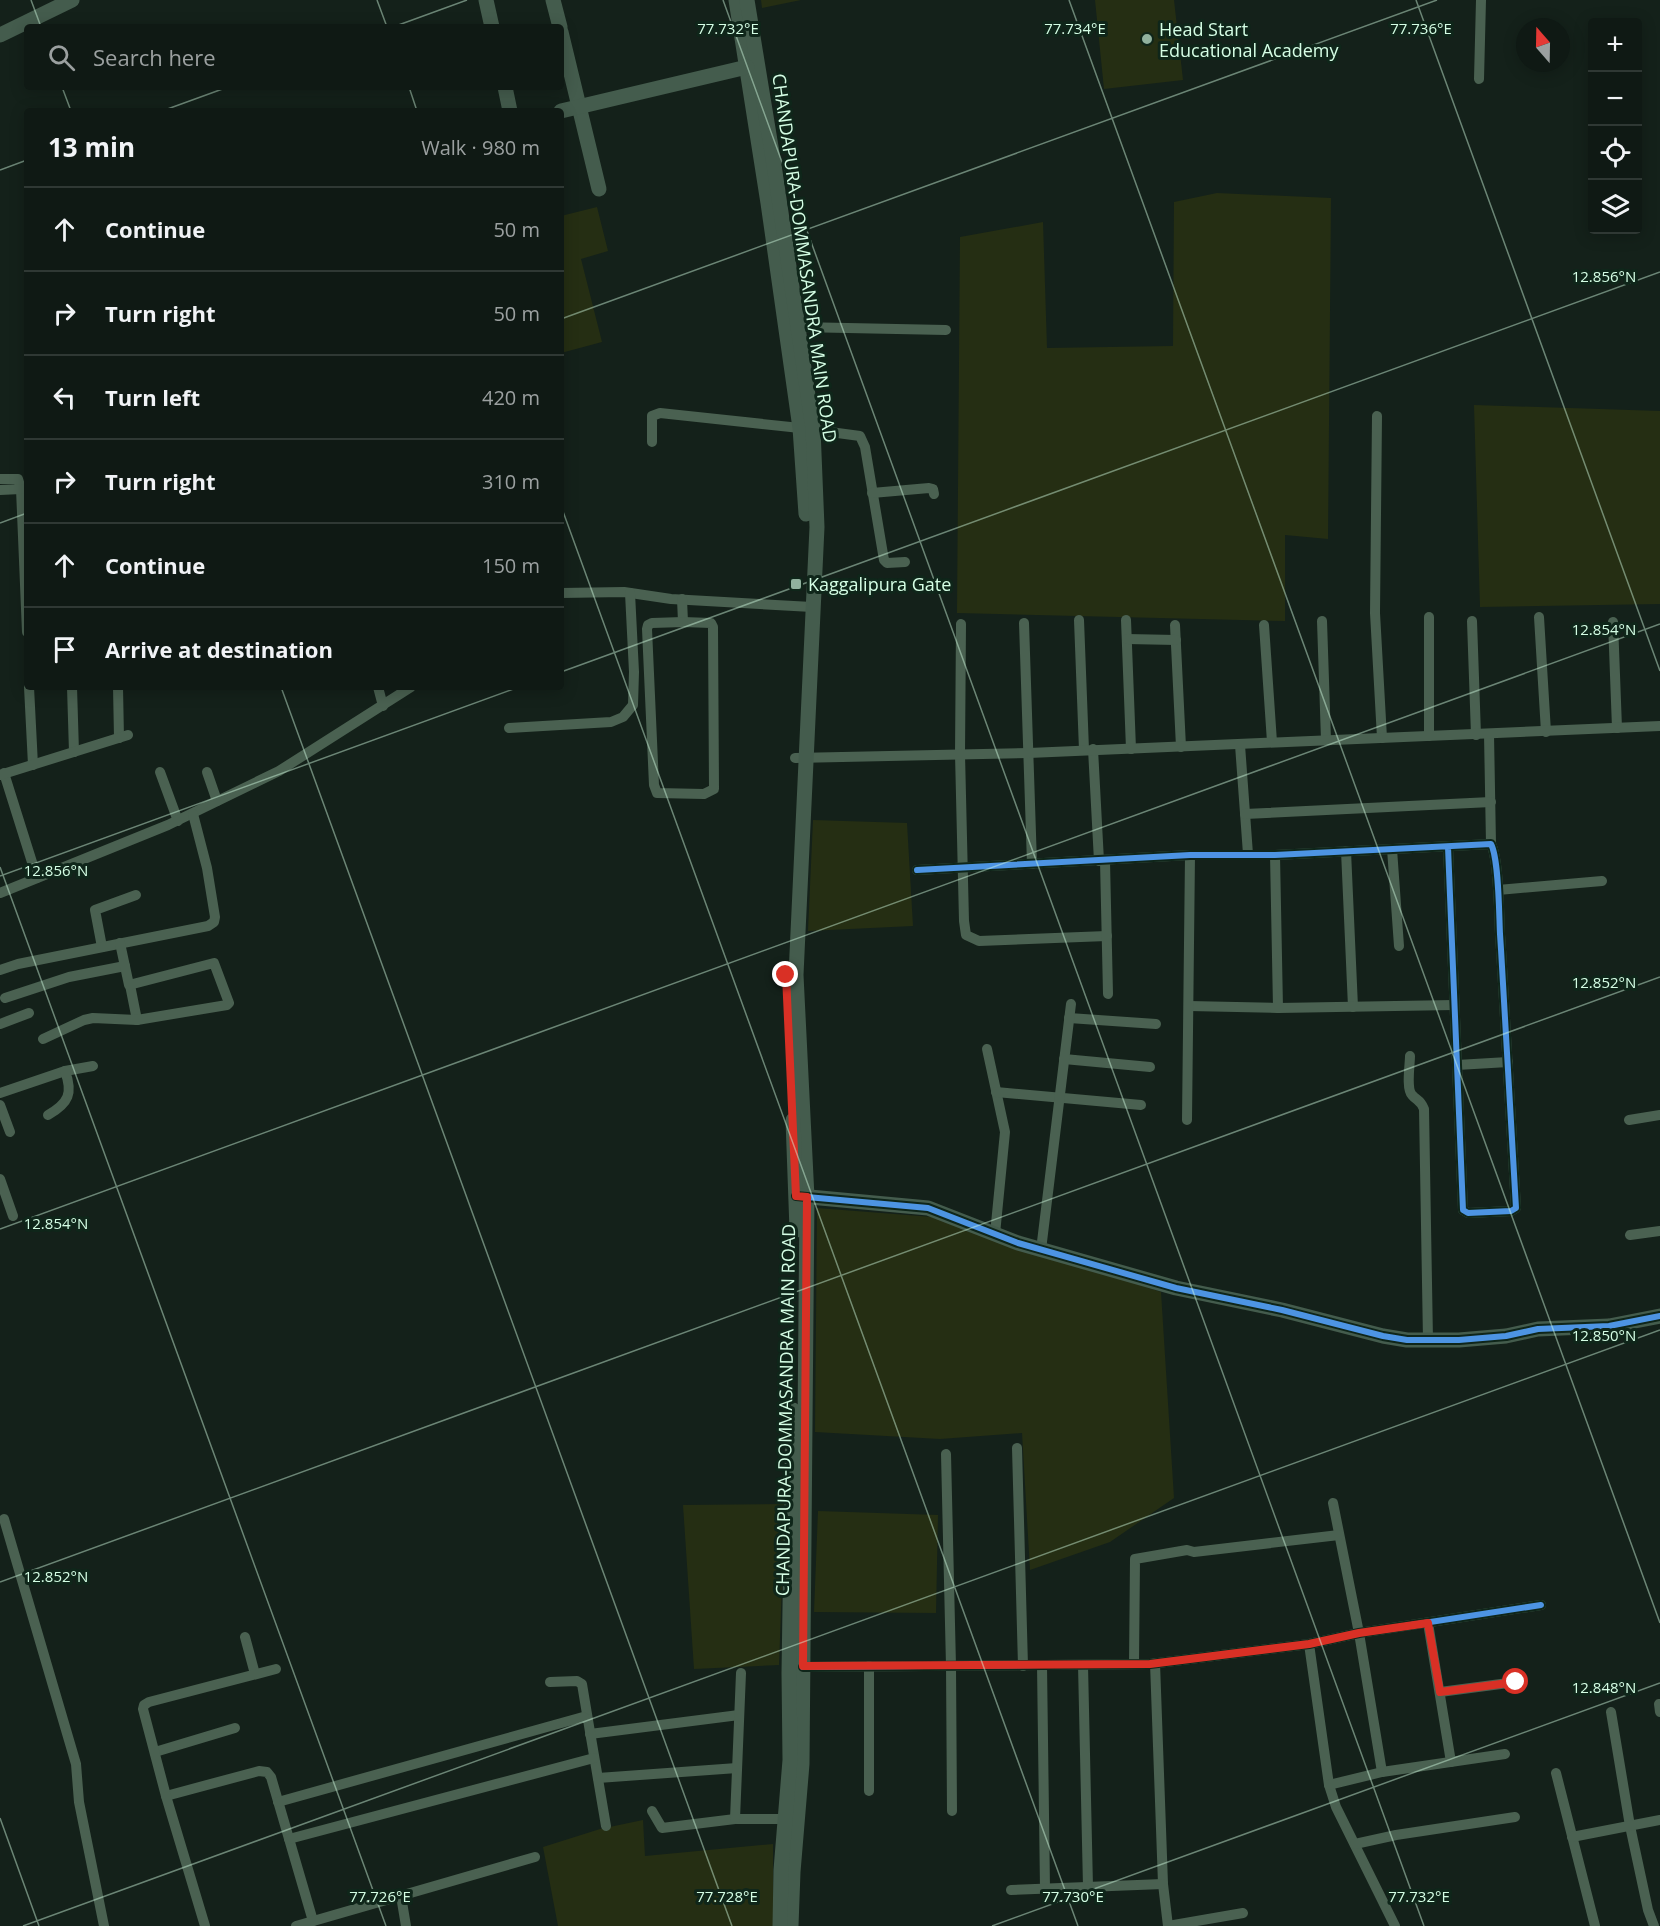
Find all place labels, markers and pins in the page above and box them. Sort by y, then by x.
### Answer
place label: Head Start Educational Academy [1159,17,1340,62]
marker: Head Start Educational Academy [1140,32,1154,46]
place label: Kaggalipura Gate [808,572,951,596]
marker: Kaggalipura Gate [789,577,803,591]

